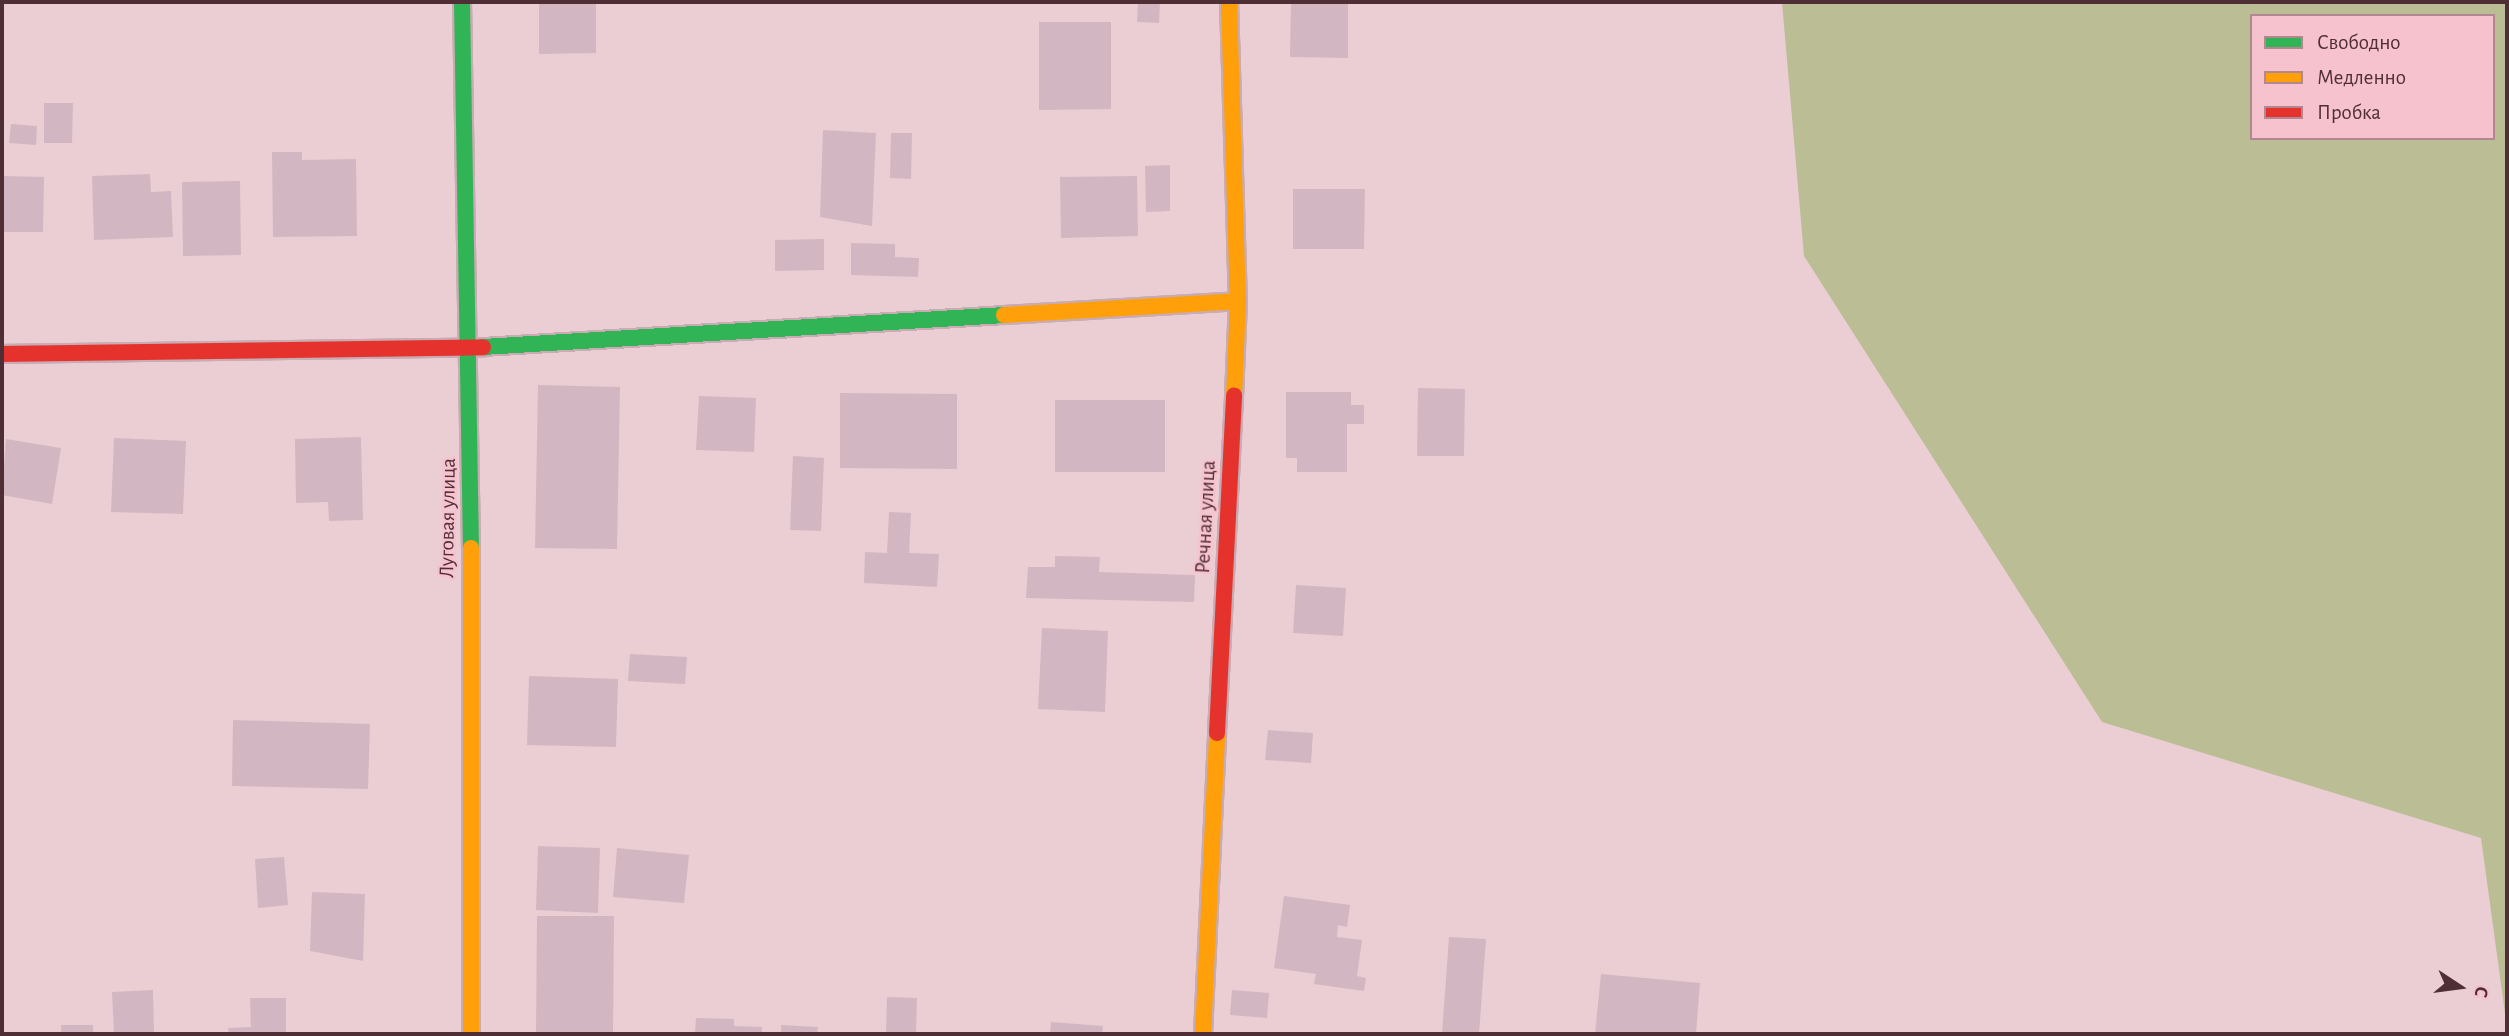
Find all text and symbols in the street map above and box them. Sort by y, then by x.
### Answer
legend [2250,14,2495,140]
text: Свободно [2317,32,2401,53]
text: Медленно [2317,67,2406,88]
text: Пробка [2317,102,2381,123]
street label: Луговая улица [434,458,462,578]
street label: Речная улица [1190,460,1222,574]
north arrow [2425,952,2495,1022]
text: С [2471,985,2491,999]

